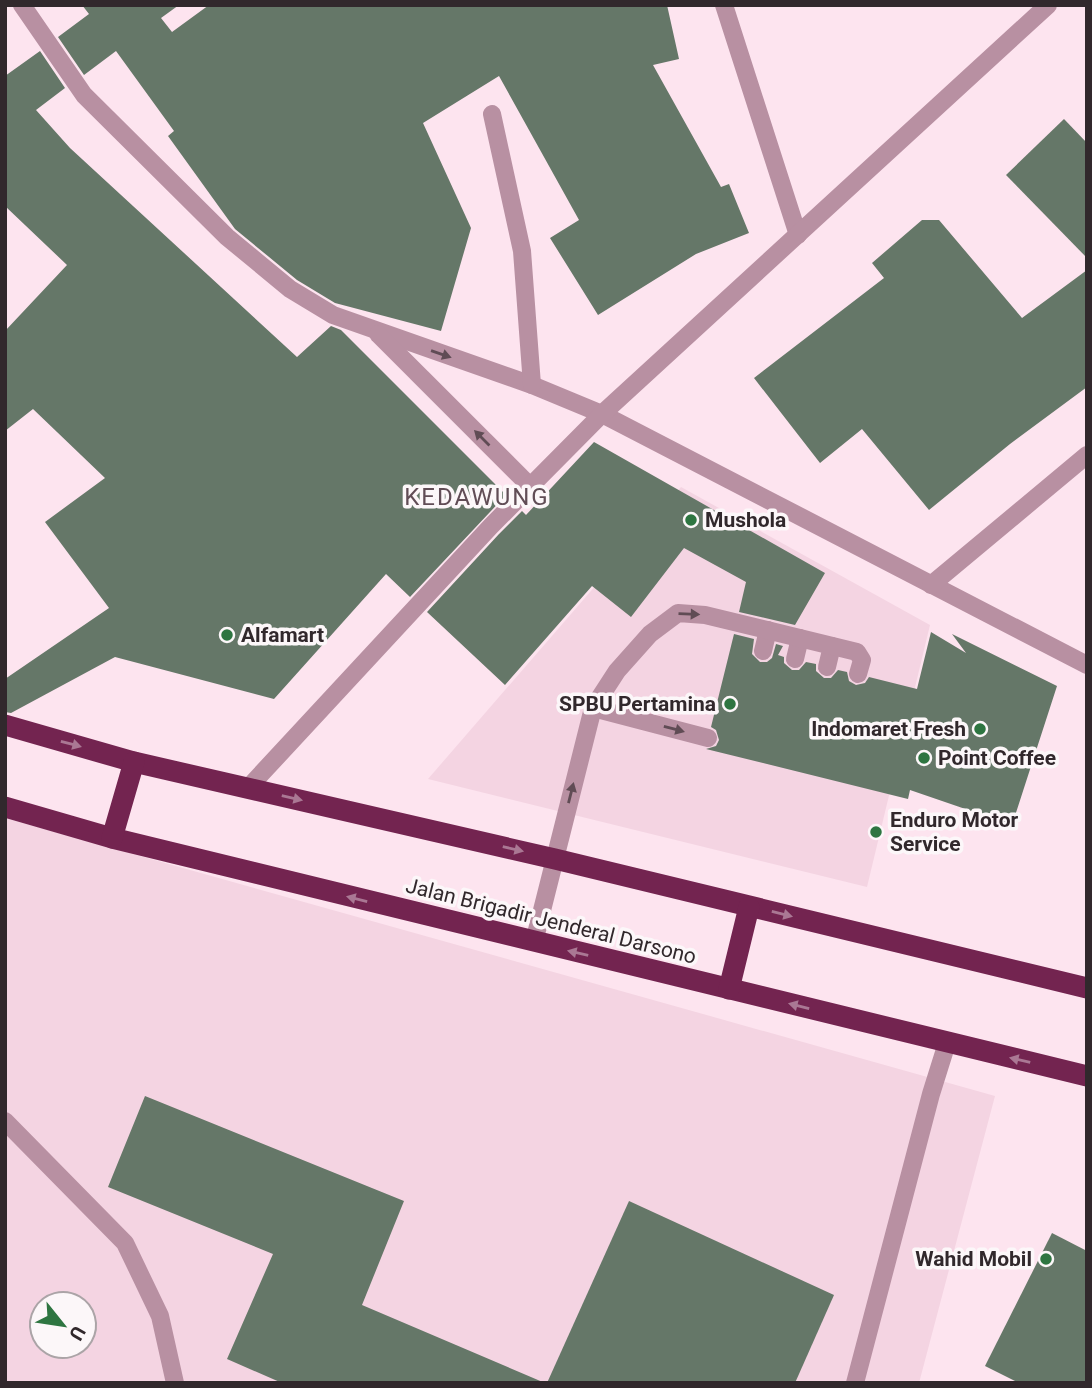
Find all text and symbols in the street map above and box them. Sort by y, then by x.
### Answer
one-way arrow [430,349,451,360]
one-way arrow [474,430,490,446]
district label: KEDAWUNG [404,483,550,511]
place label: Mushola [705,508,786,532]
marker: Mushola [683,512,699,528]
one-way arrow [678,608,700,620]
place label: Alfamart [241,623,324,647]
marker: Alfamart [219,627,235,643]
place label: SPBU Pertamina [559,692,716,716]
marker: SPBU Pertamina [722,696,738,712]
place label: Indomaret Fresh [811,717,966,741]
marker: Indomaret Fresh [972,721,988,737]
one-way arrow [664,724,685,734]
one-way arrow [60,739,82,750]
place label: Point Coffee [938,746,1056,770]
marker: Point Coffee [916,750,932,766]
one-way arrow [566,782,577,804]
one-way arrow [281,793,303,804]
place label: Enduro Motor Service [890,808,1019,856]
marker: Enduro Motor Service [868,824,884,840]
one-way arrow [502,844,524,855]
street label: Jalan Brigadir Jenderal Darsono [403,873,699,969]
one-way arrow [346,893,368,904]
one-way arrow [771,909,793,920]
one-way arrow [567,947,589,958]
one-way arrow [788,1000,810,1011]
one-way arrow [1009,1054,1031,1065]
place label: Wahid Mobil [915,1247,1032,1271]
marker: Wahid Mobil [1038,1251,1054,1267]
north arrow [28,1290,98,1360]
text: U [64,1322,90,1344]

